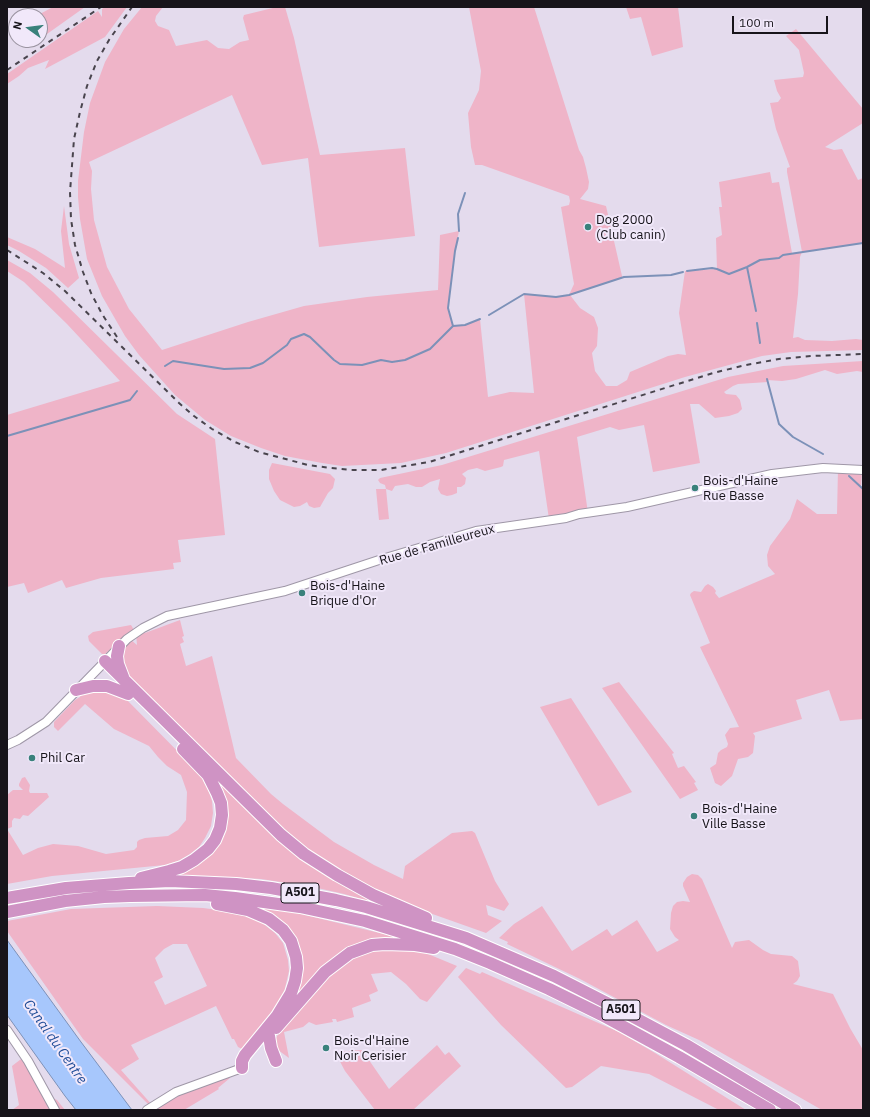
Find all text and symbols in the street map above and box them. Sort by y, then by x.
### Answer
north arrow [8,8,48,48]
scale bar [734,8,830,34]
text: 100 m [739,15,774,30]
text: N [10,20,25,31]
place label: Dog 2000 (Club canin) [596,212,666,243]
marker: Dog 2000 (Club canin) [583,222,593,232]
place label: Bois-d'Haine Rue Basse [703,473,778,504]
marker: Bois-d'Haine Rue Basse [690,483,700,493]
street label: Rue de Familleureux [378,521,496,569]
place label: Bois-d'Haine Brique d'Or [310,578,385,609]
marker: Bois-d'Haine Brique d'Or [297,588,307,598]
place label: Phil Car [40,750,85,766]
marker: Phil Car [27,753,37,763]
place label: Bois-d'Haine Ville Basse [702,801,777,832]
marker: Bois-d'Haine Ville Basse [689,811,699,821]
road number: A501 [281,883,319,903]
water label: Canal du Centre [20,997,90,1087]
road number: A501 [602,1000,640,1020]
place label: Bois-d'Haine Noir Cerisier [334,1033,409,1064]
marker: Bois-d'Haine Noir Cerisier [321,1043,331,1053]

